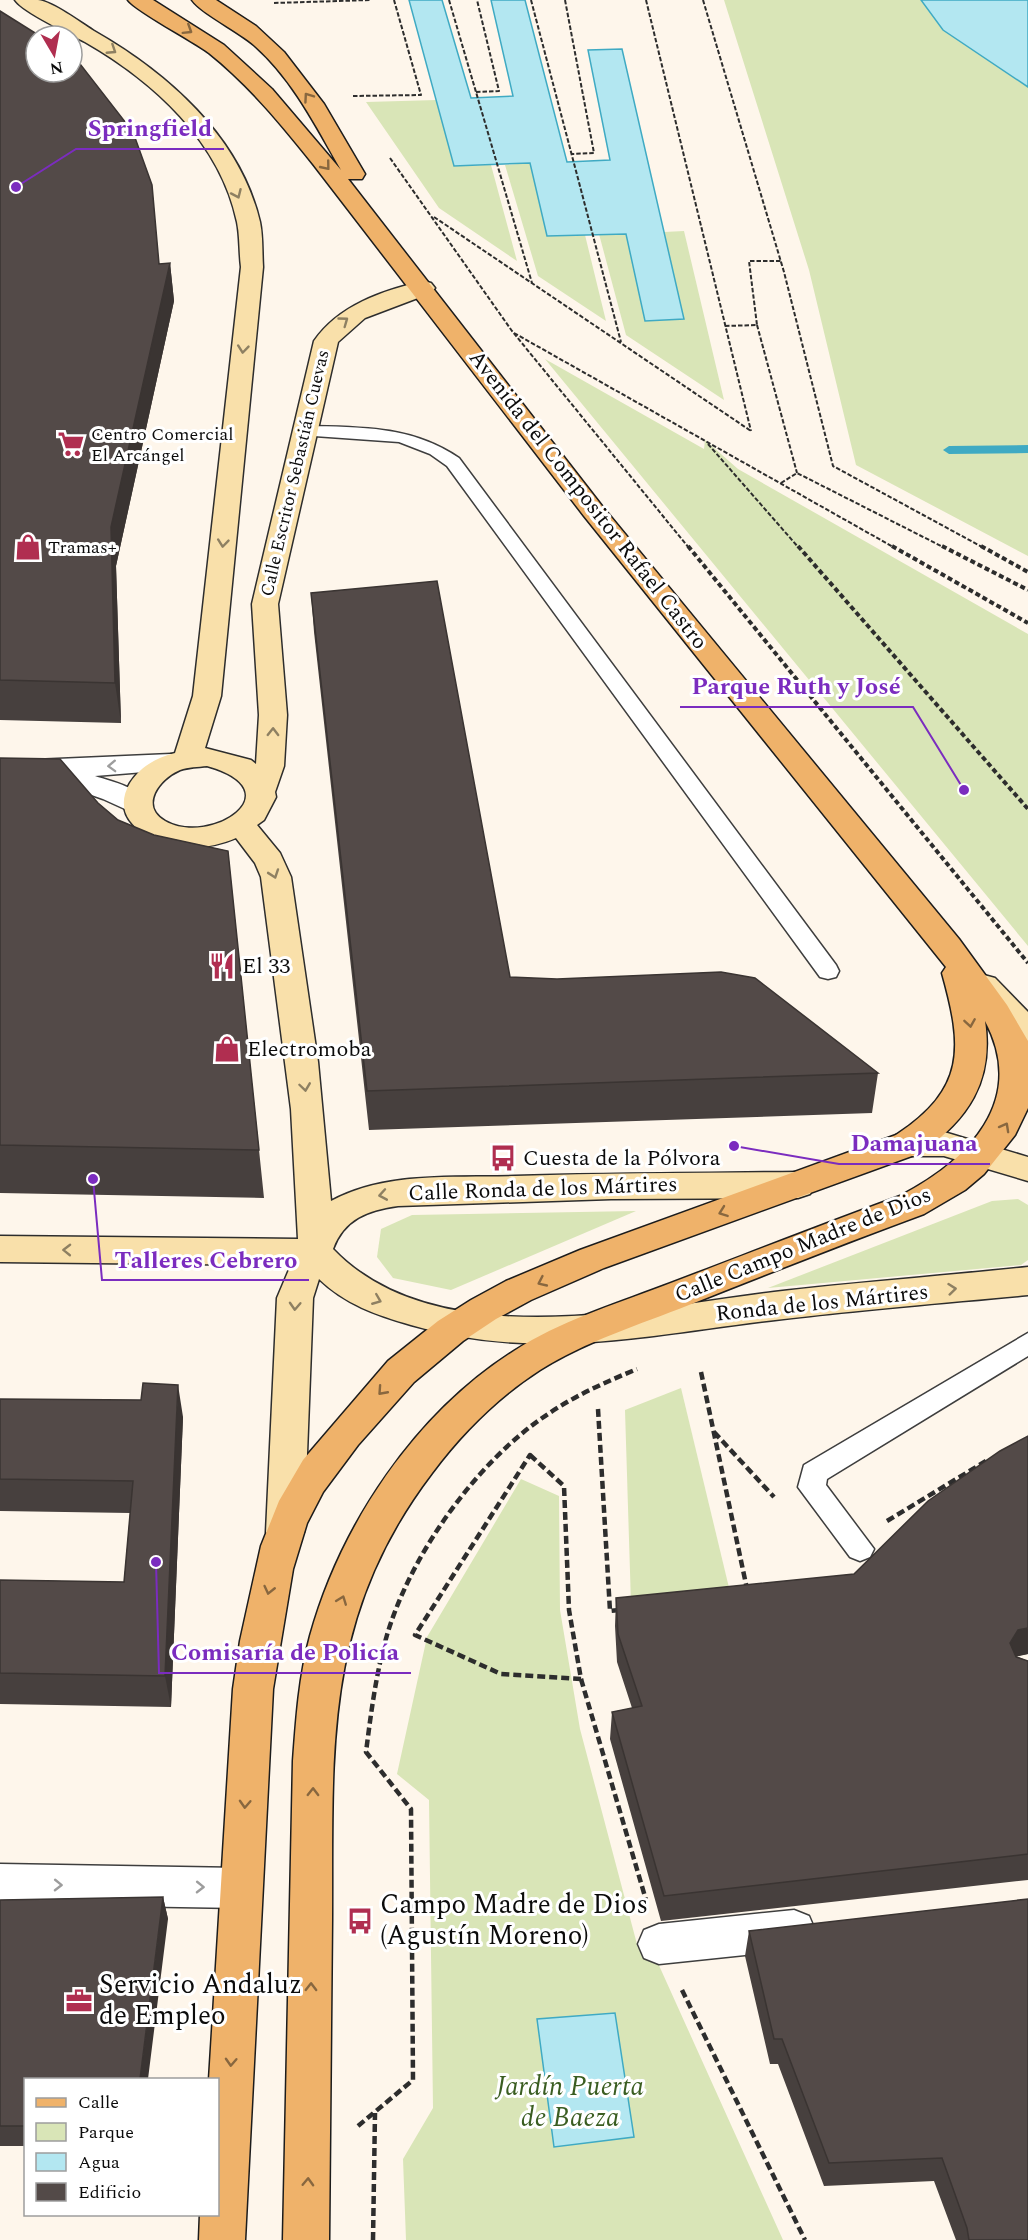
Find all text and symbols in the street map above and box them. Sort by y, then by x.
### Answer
one-way arrow [182,22,192,34]
north arrow [24,24,84,84]
one-way arrow [106,42,117,53]
text: N [48,55,65,81]
one-way arrow [304,93,315,104]
callout: Springfield [76,107,224,149]
text: Springfield [88,111,212,147]
one-way arrow [319,159,330,170]
one-way arrow [230,187,242,198]
one-way arrow [338,317,349,328]
street label: Avenida del Compositor Rafael Castro [460,343,716,657]
one-way arrow [237,344,250,353]
street label: Calle Escritor Sebastián Cuevas [253,347,337,599]
place label: Centro Comercial El Arcángel [91,421,234,469]
supermarket icon: Centro Comercial El Arcángel [56,429,86,459]
shop icon: Tramas+ [13,532,43,562]
place label: Tramas+ [48,534,117,561]
one-way arrow [217,538,230,547]
callout: Parque Ruth y José [680,665,913,707]
text: Parque Ruth y José [691,669,901,705]
one-way arrow [266,727,279,736]
one-way arrow [108,759,117,772]
one-way arrow [266,868,279,879]
place label: El 33 [242,950,290,983]
restaurant icon: El 33 [207,951,237,981]
one-way arrow [964,1018,976,1027]
place label: Electromoba [247,1033,372,1066]
shop icon: Electromoba [212,1034,242,1064]
one-way arrow [299,1083,311,1092]
callout: Damajuana [839,1122,990,1164]
one-way arrow [998,1122,1009,1133]
text: Damajuana [850,1126,978,1162]
place label: Cuesta de la Pólvora [523,1142,721,1175]
bus stop icon: Cuesta de la Pólvora [488,1143,518,1173]
street label: Calle Ronda de los Mártires [408,1168,678,1210]
street label: Calle Campo Madre de Dios [670,1178,936,1312]
one-way arrow [378,1189,388,1201]
one-way arrow [719,1204,729,1217]
callout: Talleres Cebrero [102,1238,309,1280]
text: Talleres Cebrero [115,1243,297,1279]
one-way arrow [63,1244,72,1256]
one-way arrow [537,1274,548,1286]
street label: Ronda de los Mártires [714,1275,930,1331]
one-way arrow [948,1283,957,1296]
one-way arrow [371,1293,382,1305]
one-way arrow [288,1302,301,1311]
one-way arrow [378,1385,389,1395]
one-way arrow [264,1585,277,1595]
one-way arrow [335,1595,348,1606]
callout: Comisaría de Policía [159,1631,411,1673]
text: Comisaría de Policía [171,1635,400,1671]
one-way arrow [307,1787,319,1796]
one-way arrow [239,1800,252,1809]
one-way arrow [54,1879,63,1891]
one-way arrow [196,1881,205,1894]
place label: Campo Madre de Dios (Agustín Moreno) [380,1884,648,1957]
bus stop icon: Campo Madre de Dios (Agustín Moreno) [345,1906,375,1936]
place label: Servicio Andaluz de Empleo [99,1964,302,2037]
one-way arrow [305,1982,317,1991]
office icon: Servicio Andaluz de Empleo [64,1986,94,2016]
one-way arrow [225,2057,238,2066]
park label: Jardín Puerta de Baeza [494,2066,644,2139]
legend [24,2078,219,2216]
text: Calle [78,2089,119,2116]
text: Parque [78,2119,134,2146]
text: Agua [78,2149,120,2176]
one-way arrow [301,2177,314,2186]
text: Edificio [78,2179,141,2206]

